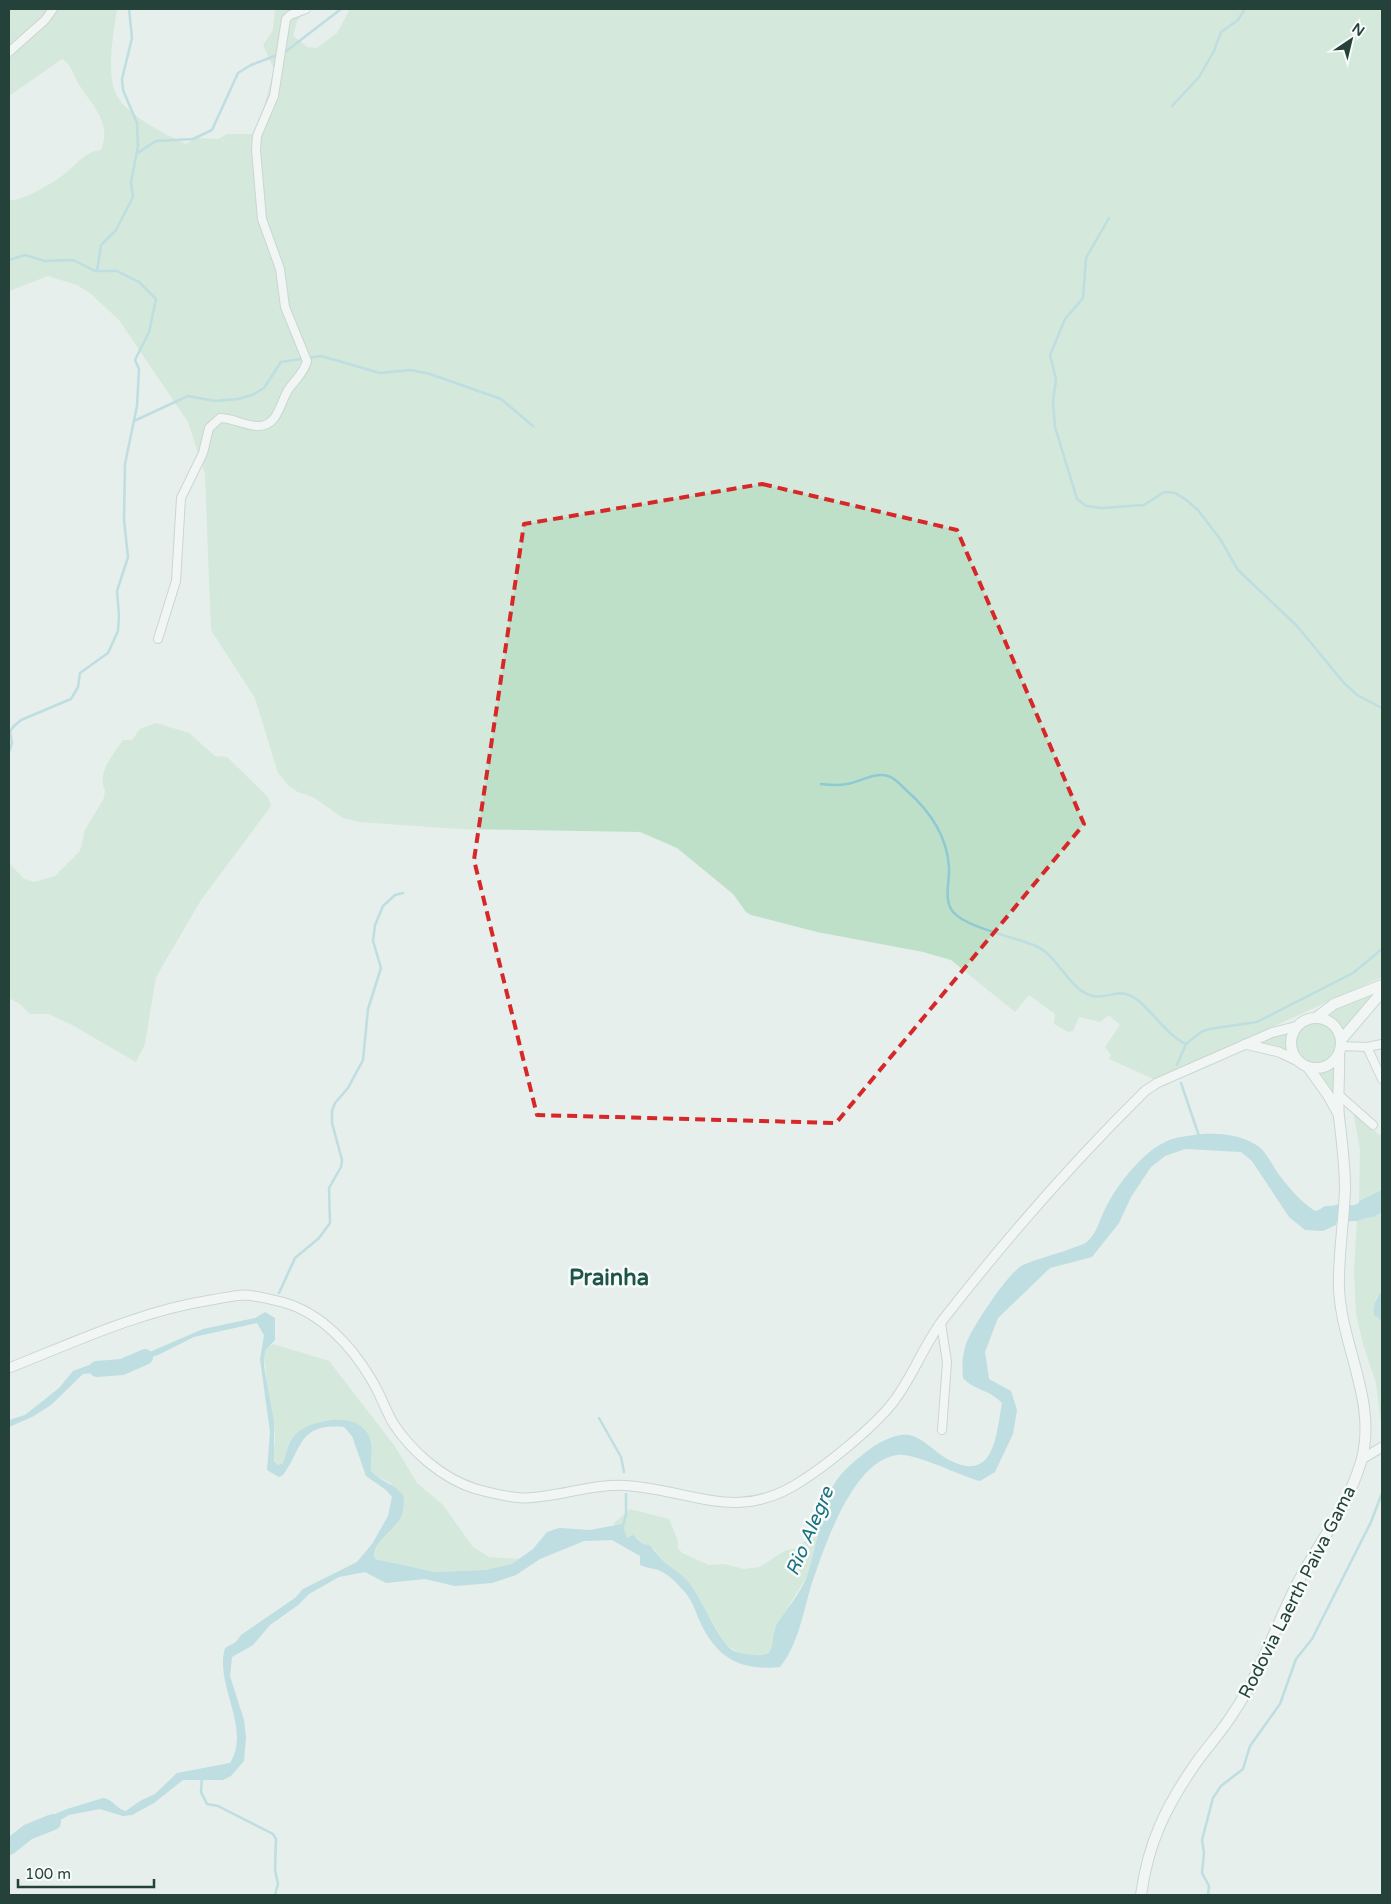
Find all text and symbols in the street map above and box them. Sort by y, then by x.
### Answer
north arrow [1326,15,1376,65]
text: N [1349,20,1368,40]
district label: Prainha [569,1265,649,1291]
street label: Rodovia Laerth Paiva Gama [1234,1482,1360,1702]
water label: Rio Alegre [781,1483,839,1579]
scale bar [18,1856,154,1888]
text: 100 m [25,1865,71,1883]

